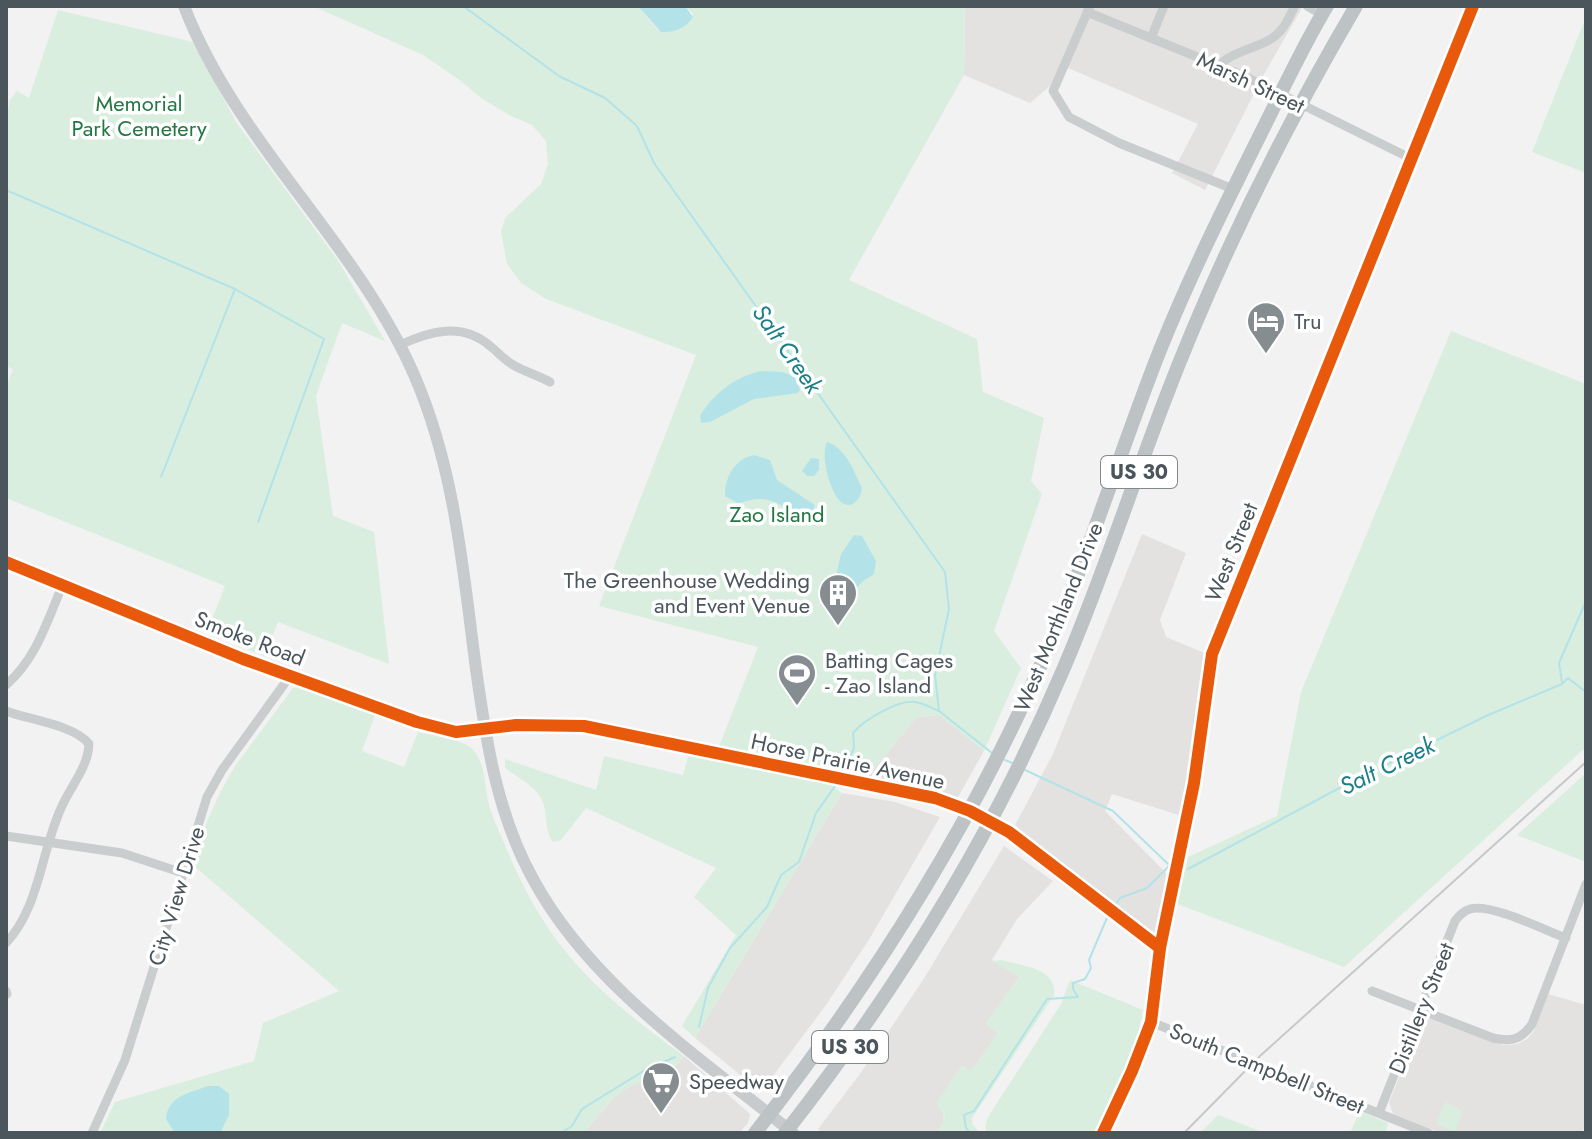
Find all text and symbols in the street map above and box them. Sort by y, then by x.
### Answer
street label: Marsh Street [1192,43,1311,121]
park label: Memorial Park Cemetery [71,87,207,144]
water label: Salt Creek [744,297,832,402]
hotel icon: Tru [1245,300,1287,355]
place label: Tru [1294,305,1322,337]
road number: US 30 [1101,456,1177,488]
street label: West Street [1197,497,1266,606]
park label: Zao Island [729,498,825,530]
street label: West Morthland Drive [1005,518,1111,716]
place label: The Greenhouse Wedding and Event Venue [564,564,810,621]
building icon: The Greenhouse Wedding and Event Venue [817,572,859,627]
street label: Smoke Road [190,602,310,674]
place label: Batting Cages - Zao Island [825,644,953,701]
sports icon: Batting Cages - Zao Island [776,652,818,707]
street label: Horse Prairie Avenue [748,725,948,797]
water label: Salt Creek [1333,727,1442,804]
street label: City View Drive [140,822,212,970]
street label: Distillery Street [1380,937,1462,1078]
street label: South Campbell Street [1165,1014,1370,1122]
road number: US 30 [812,1031,888,1063]
supermarket icon: Speedway [640,1060,682,1115]
place label: Speedway [689,1065,784,1097]

